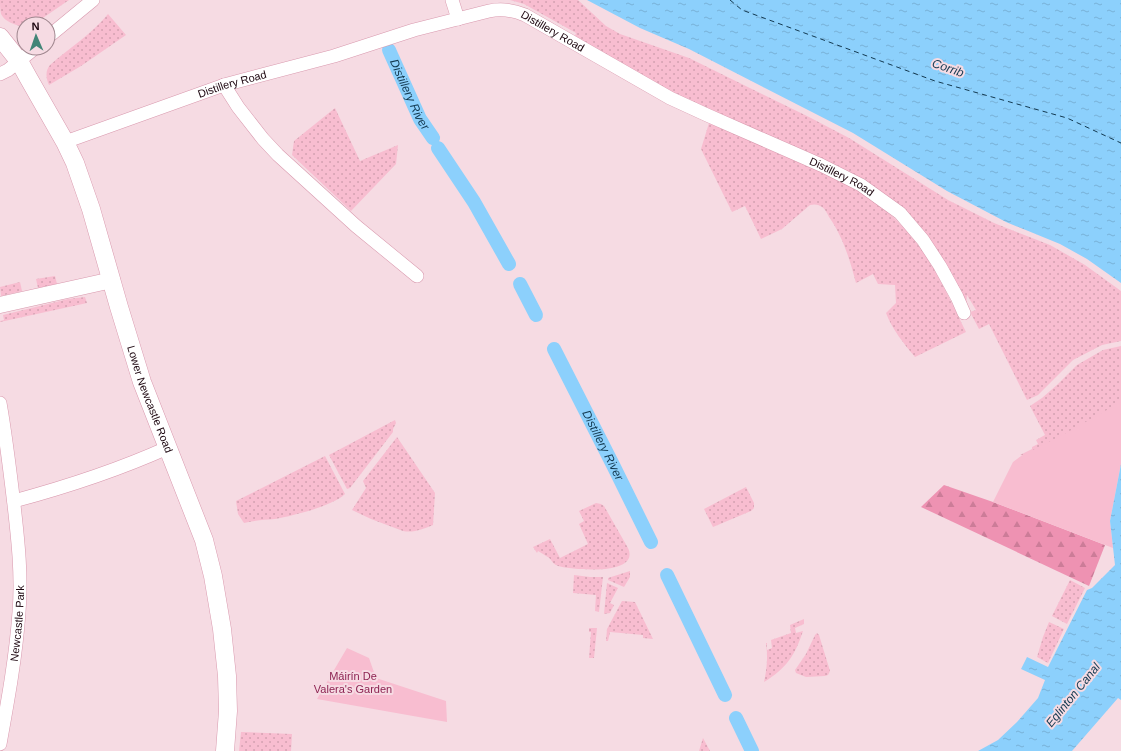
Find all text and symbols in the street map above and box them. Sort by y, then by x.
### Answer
street label: Distillery Road [519,8,587,54]
north arrow [16,16,56,56]
text: N [31,20,40,32]
water label: Corrib [930,56,966,80]
water label: Distillery River [387,57,433,133]
street label: Distillery Road [196,68,268,100]
street label: Distillery Road [808,155,876,198]
street label: Lower Newcastle Road [125,344,175,455]
water label: Distillery River [579,408,627,484]
street label: Newcastle Park [8,585,26,662]
water label: Eglinton Canal [1043,660,1103,730]
park label: Máirín De Valera's Garden [314,670,392,695]

